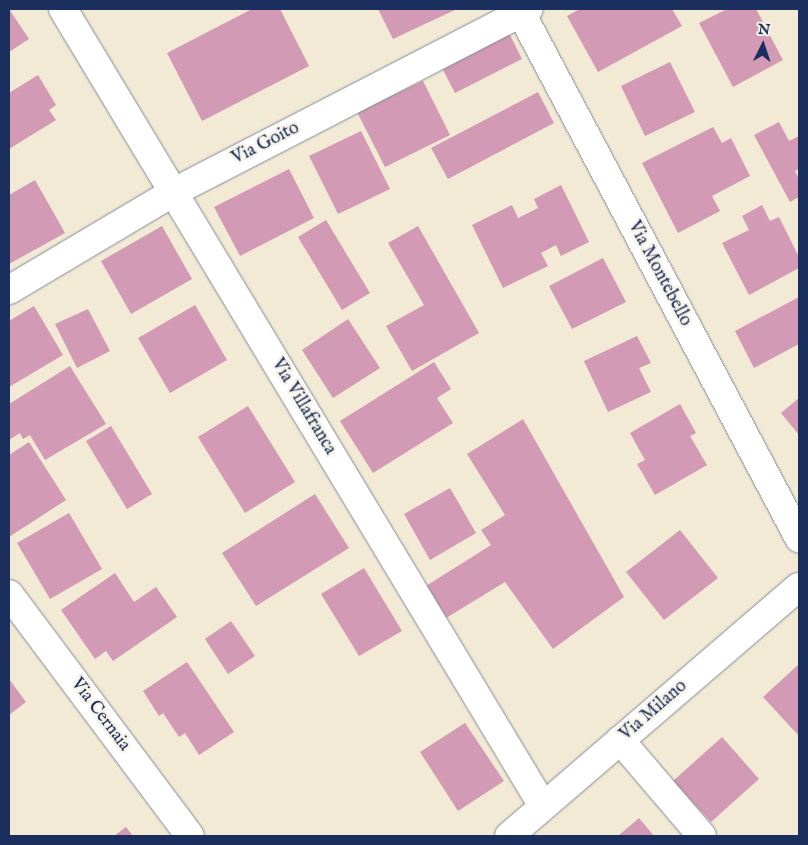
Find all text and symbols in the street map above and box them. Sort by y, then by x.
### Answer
north arrow [738,20,788,70]
text: N [757,21,771,39]
street label: Via Goito [229,118,303,170]
street label: Via Montebello [622,218,696,330]
street label: Via Villafranca [266,355,340,459]
street label: Via Cernaia [65,674,135,756]
street label: Via Milano [616,676,692,746]

